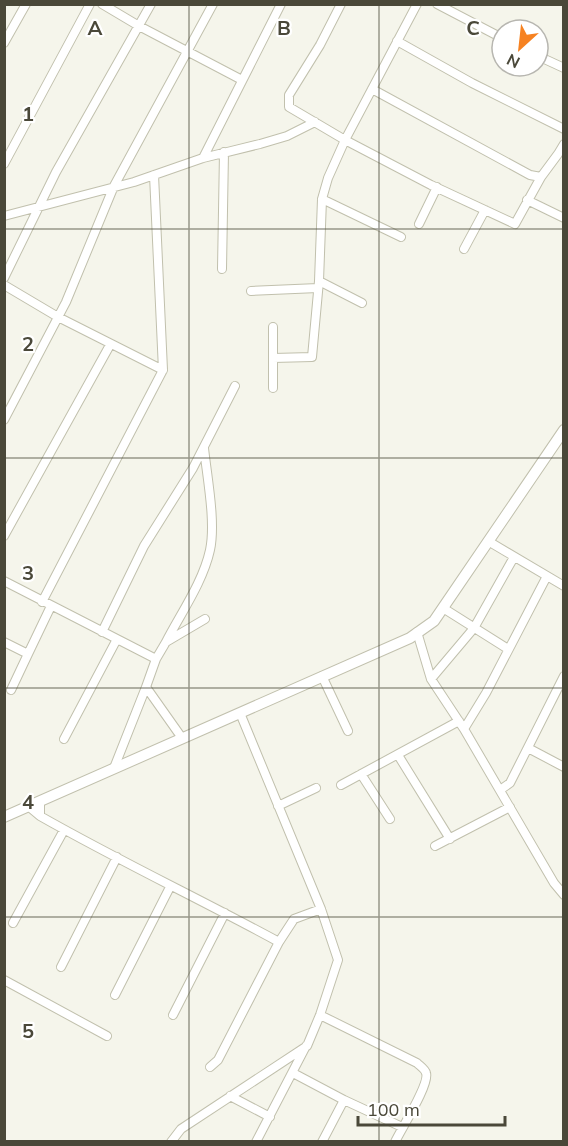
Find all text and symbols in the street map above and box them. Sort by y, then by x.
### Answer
text: A [88,15,103,40]
text: B [277,15,291,40]
text: C [466,15,480,40]
north arrow [490,18,550,78]
text: N [503,50,523,73]
text: 1 [22,101,34,126]
text: 2 [22,331,34,356]
text: 3 [22,560,34,585]
text: 4 [22,789,34,814]
text: 5 [22,1018,34,1043]
scale bar [358,1089,505,1127]
text: 100 m [367,1098,420,1121]

